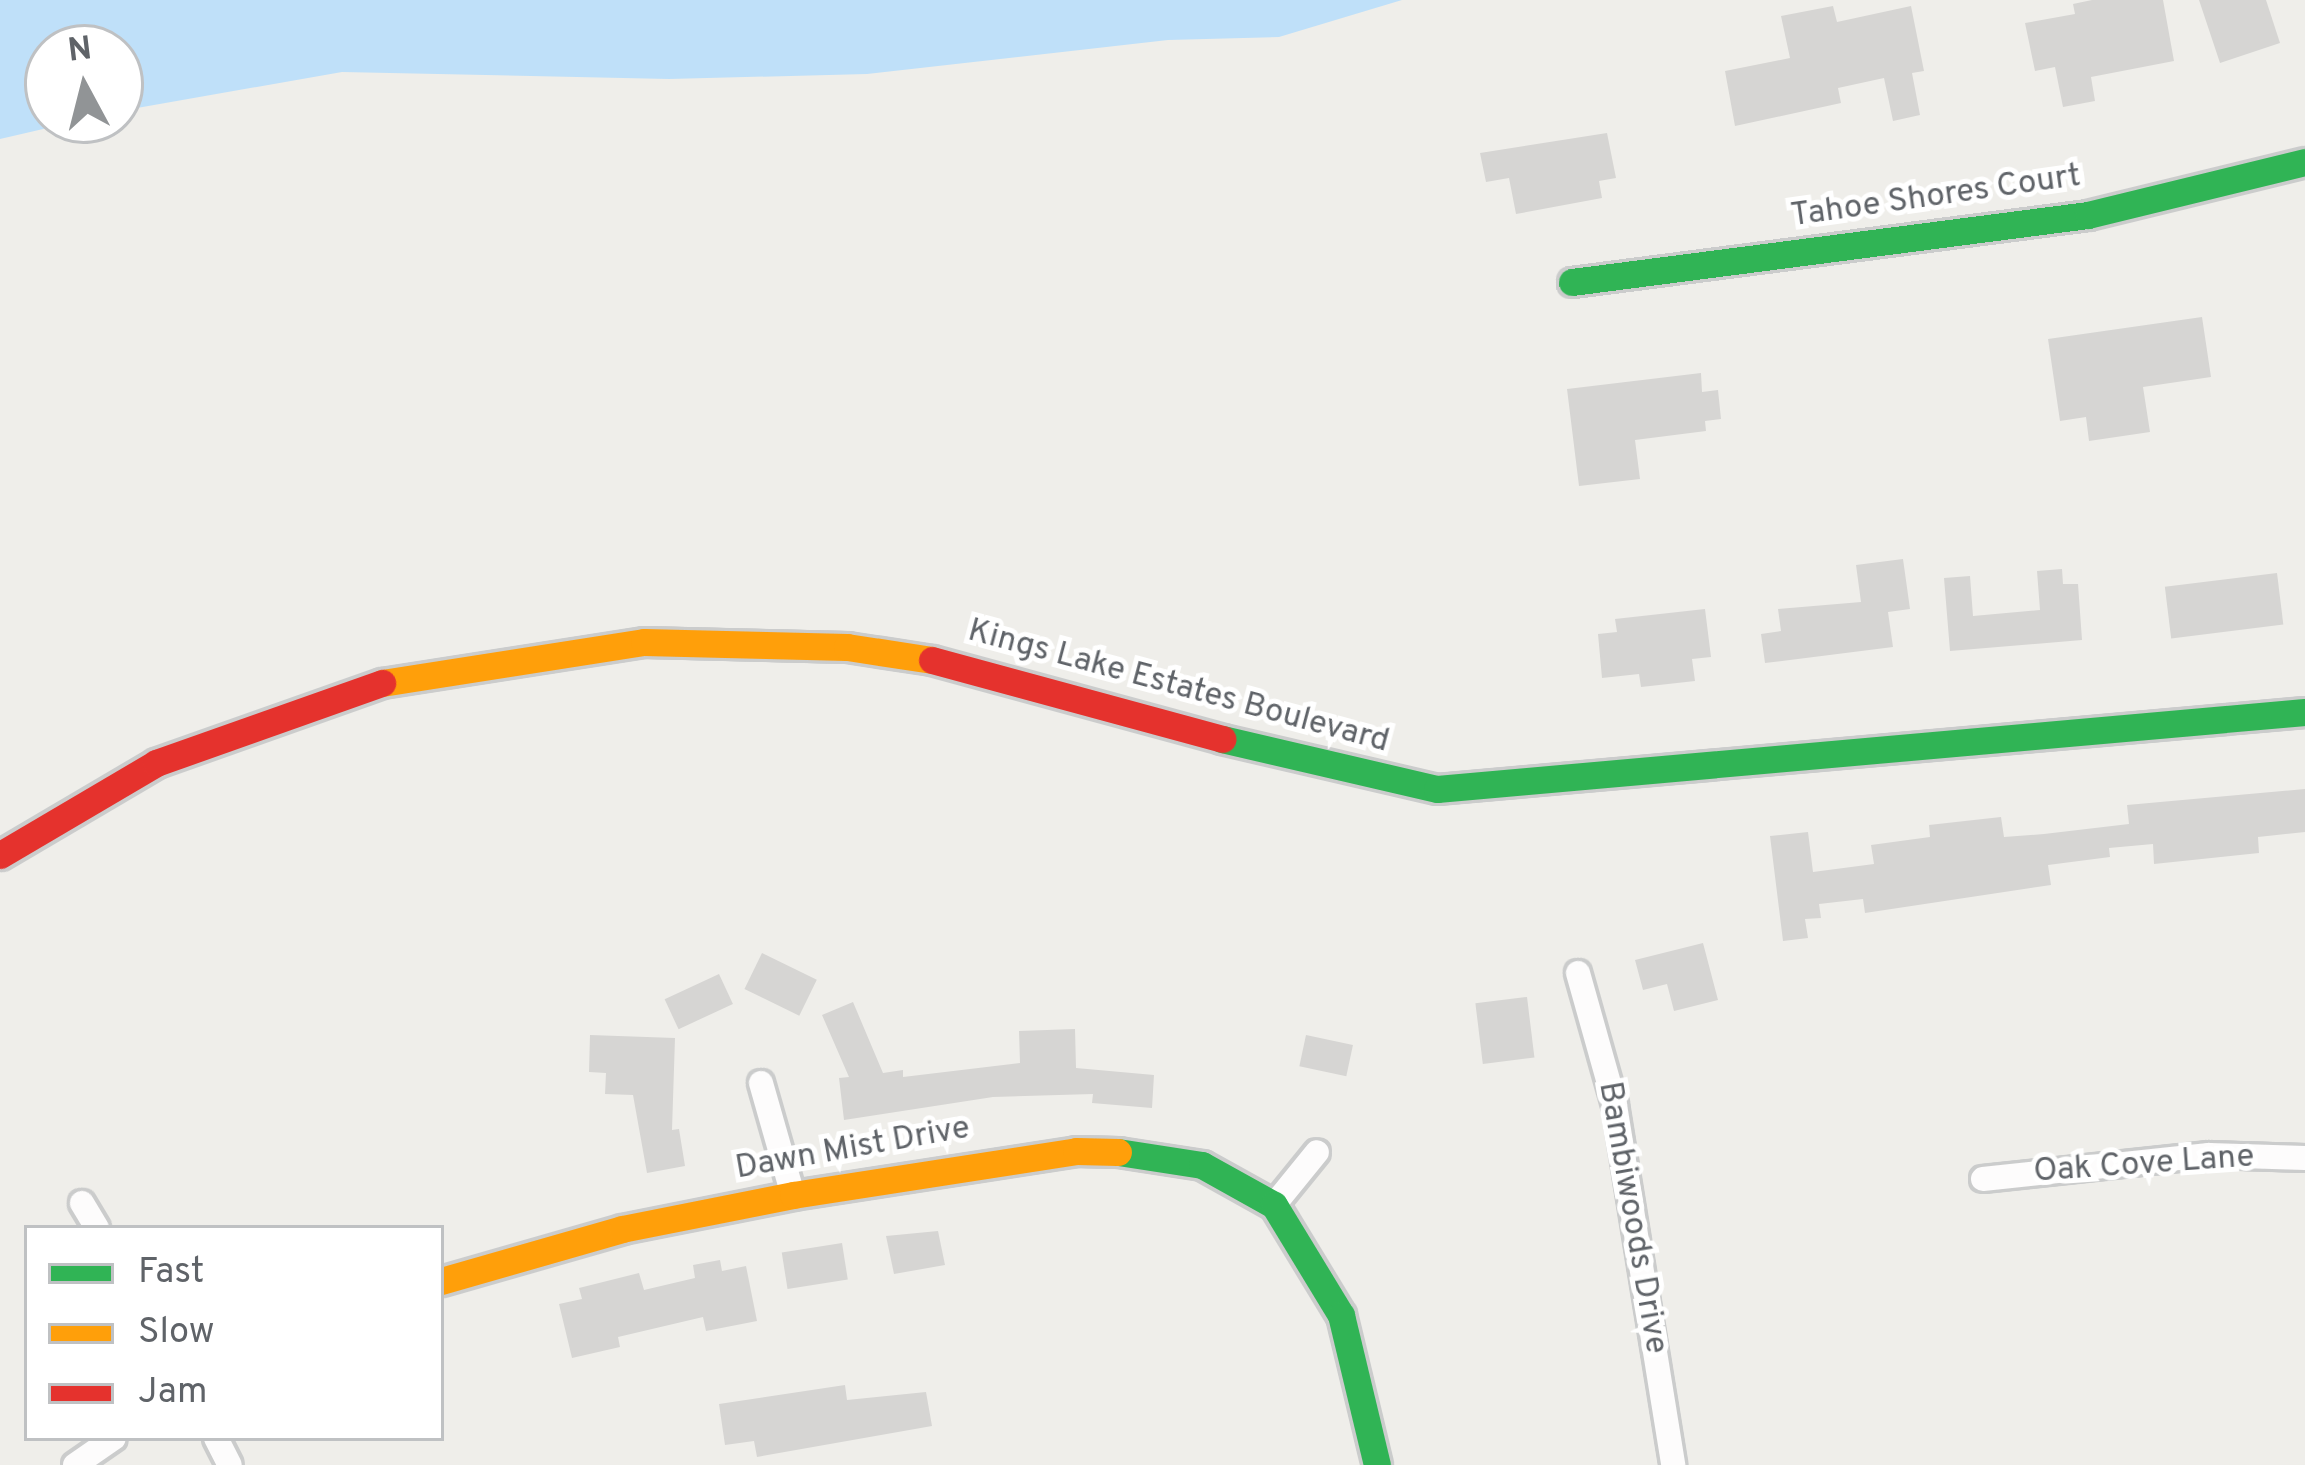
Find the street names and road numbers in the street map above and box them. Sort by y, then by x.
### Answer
street label: Tahoe Shores Court [1789,158,2083,238]
street label: Kings Lake Estates Boulevard [963,613,1393,763]
street label: Bambiwoods Drive [1588,1079,1674,1357]
street label: Dawn Mist Drive [733,1110,973,1190]
street label: Oak Cove Lane [2032,1139,2256,1193]

